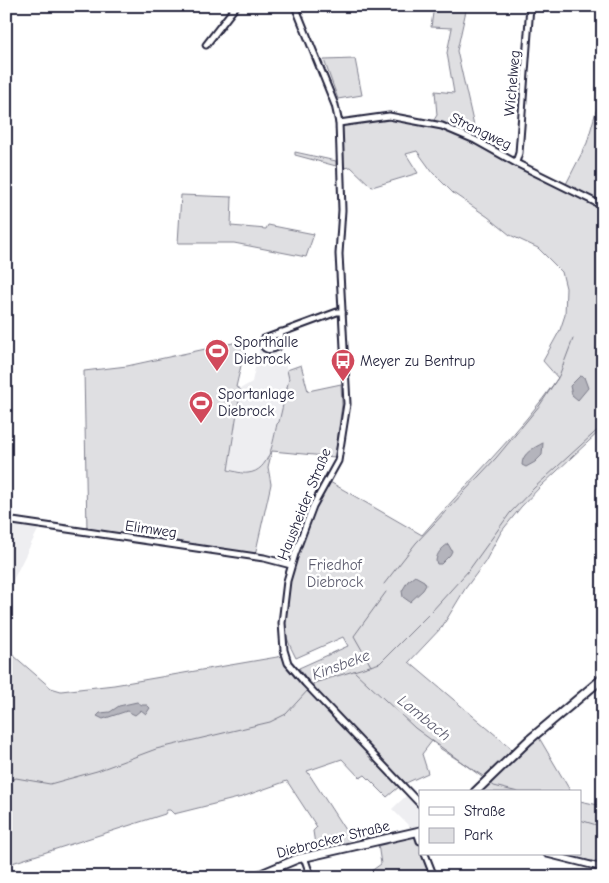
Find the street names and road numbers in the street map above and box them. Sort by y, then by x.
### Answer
street label: Wichelweg [500,49,524,117]
street label: Strangweg [447,108,515,154]
street label: Hausheider Straße [273,445,335,563]
street label: Elimweg [124,516,178,542]
street label: Diebrocker Straße [275,816,392,862]

